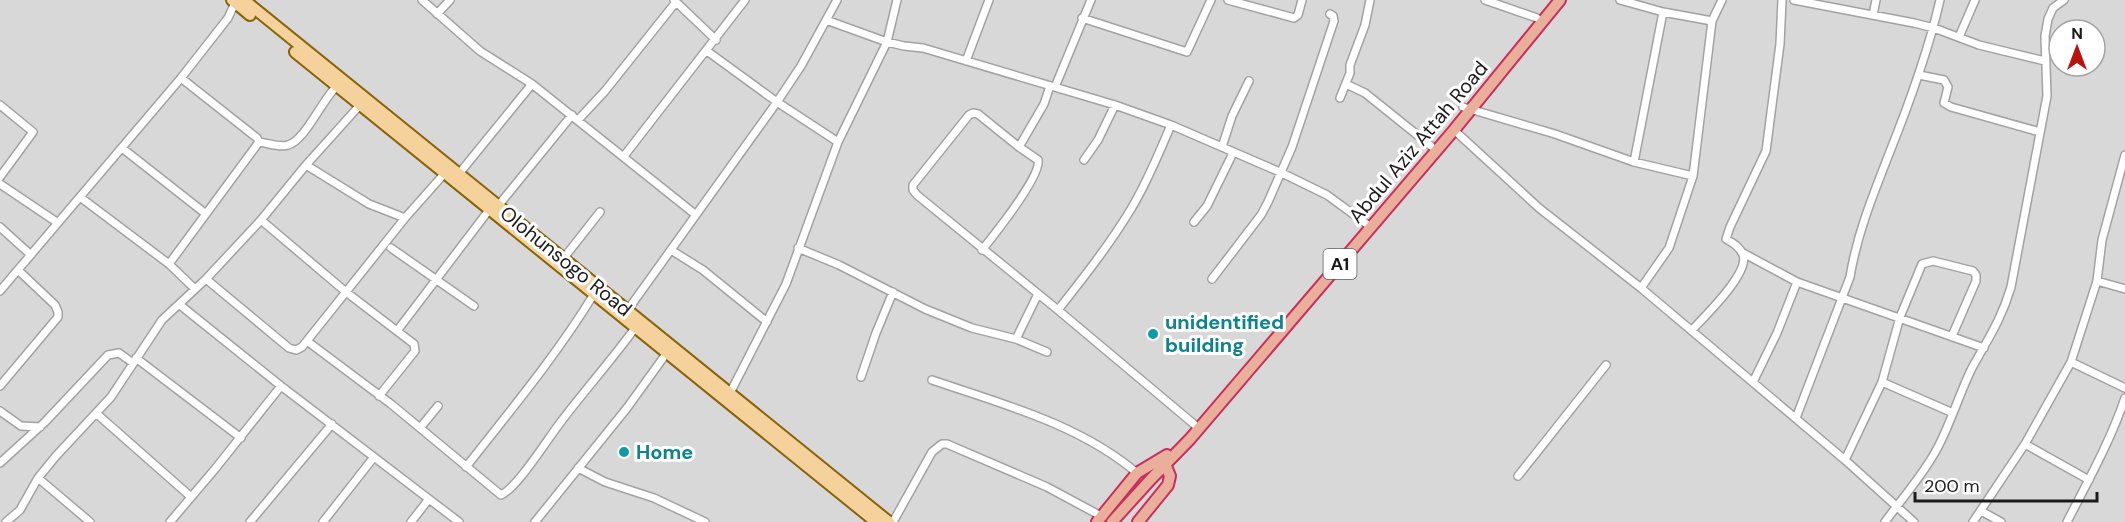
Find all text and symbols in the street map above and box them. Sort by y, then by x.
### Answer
north arrow [2047,18,2107,78]
text: N [2071,23,2083,44]
street label: Abdul Aziz Attah Road [1343,56,1493,228]
street label: Olohunsogo Road [495,200,637,322]
road number: A1 [1324,249,1356,279]
place label: unidentified building [1165,309,1284,358]
marker: unidentified building [1146,327,1160,341]
place label: Home [636,439,693,465]
marker: Home [617,445,631,459]
scale bar [1915,465,2096,503]
text: 200 m [1924,474,1980,498]

